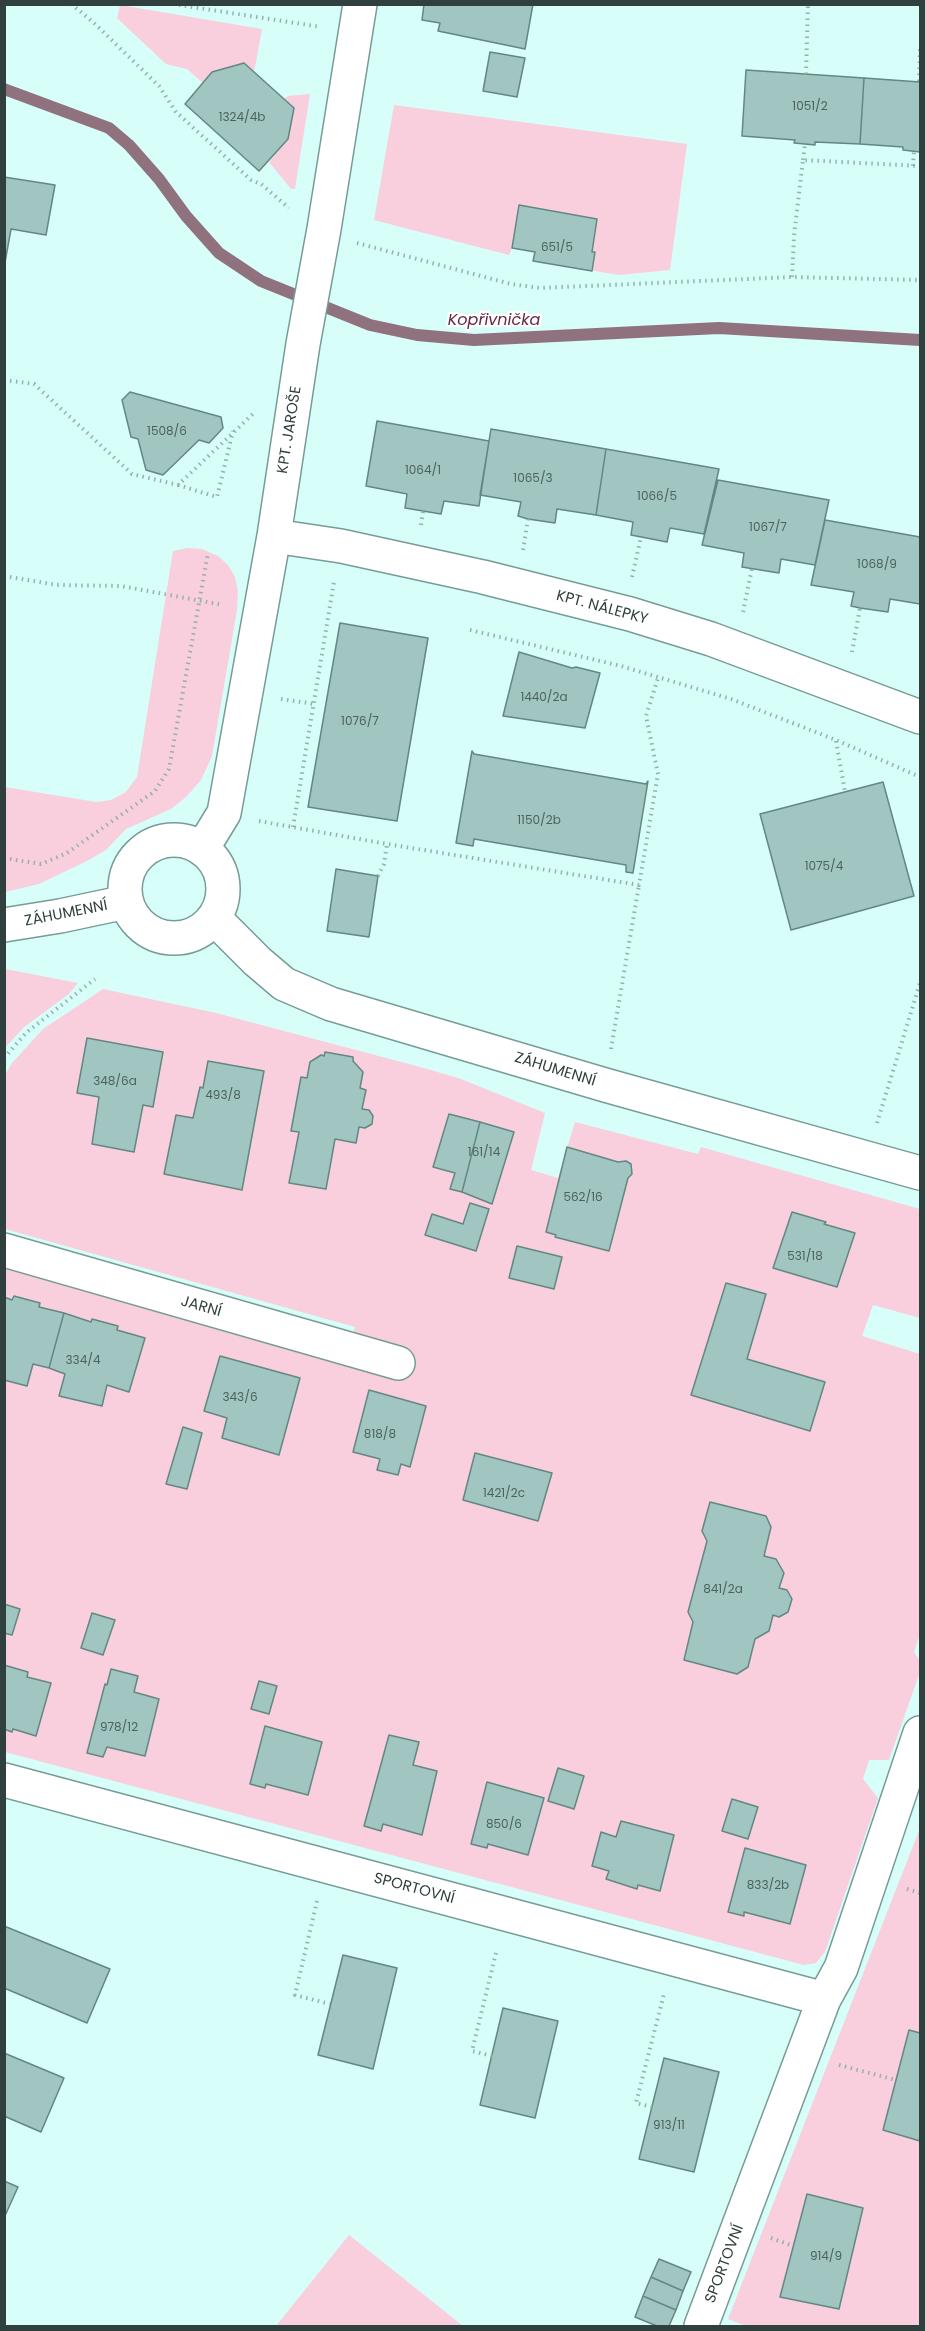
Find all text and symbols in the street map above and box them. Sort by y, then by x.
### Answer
house number: 1051/2 [792,100,828,114]
house number: 1324/4b [219,111,265,125]
house number: 651/5 [541,241,573,255]
water label: Kopřivnička [448,311,540,331]
street label: KPT. JAROŠE [274,385,306,475]
house number: 1508/6 [147,425,187,439]
house number: 1064/1 [405,464,441,478]
house number: 1065/3 [513,472,553,486]
house number: 1066/5 [637,490,677,504]
house number: 1067/7 [749,521,787,535]
house number: 1068/9 [857,558,897,572]
street label: KPT. NÁLEPKY [554,587,650,629]
house number: 1440/2a [520,691,568,705]
house number: 1076/7 [341,715,379,729]
house number: 1150/2b [517,814,561,828]
house number: 1075/4 [805,860,843,874]
street label: ZÁHUMENNÍ [23,897,109,931]
street label: ZÁHUMENNÍ [512,1049,598,1091]
house number: 348/6a [93,1075,137,1089]
house number: 493/8 [205,1089,241,1103]
house number: 161/14 [468,1146,500,1160]
house number: 562/16 [563,1191,603,1205]
house number: 531/18 [787,1250,823,1264]
street label: JARNÍ [179,1293,223,1321]
house number: 334/4 [66,1354,100,1368]
house number: 343/6 [222,1391,258,1405]
house number: 818/8 [364,1428,396,1442]
house number: 1421/2c [483,1487,525,1501]
house number: 841/2a [703,1583,743,1597]
house number: 978/12 [100,1721,138,1735]
house number: 850/6 [486,1818,522,1832]
street label: SPORTOVNÍ [372,1870,456,1908]
house number: 833/2b [747,1879,789,1893]
house number: 913/11 [653,2119,685,2133]
street label: SPORTOVNÍ [702,2222,748,2306]
house number: 914/9 [810,2250,842,2264]

